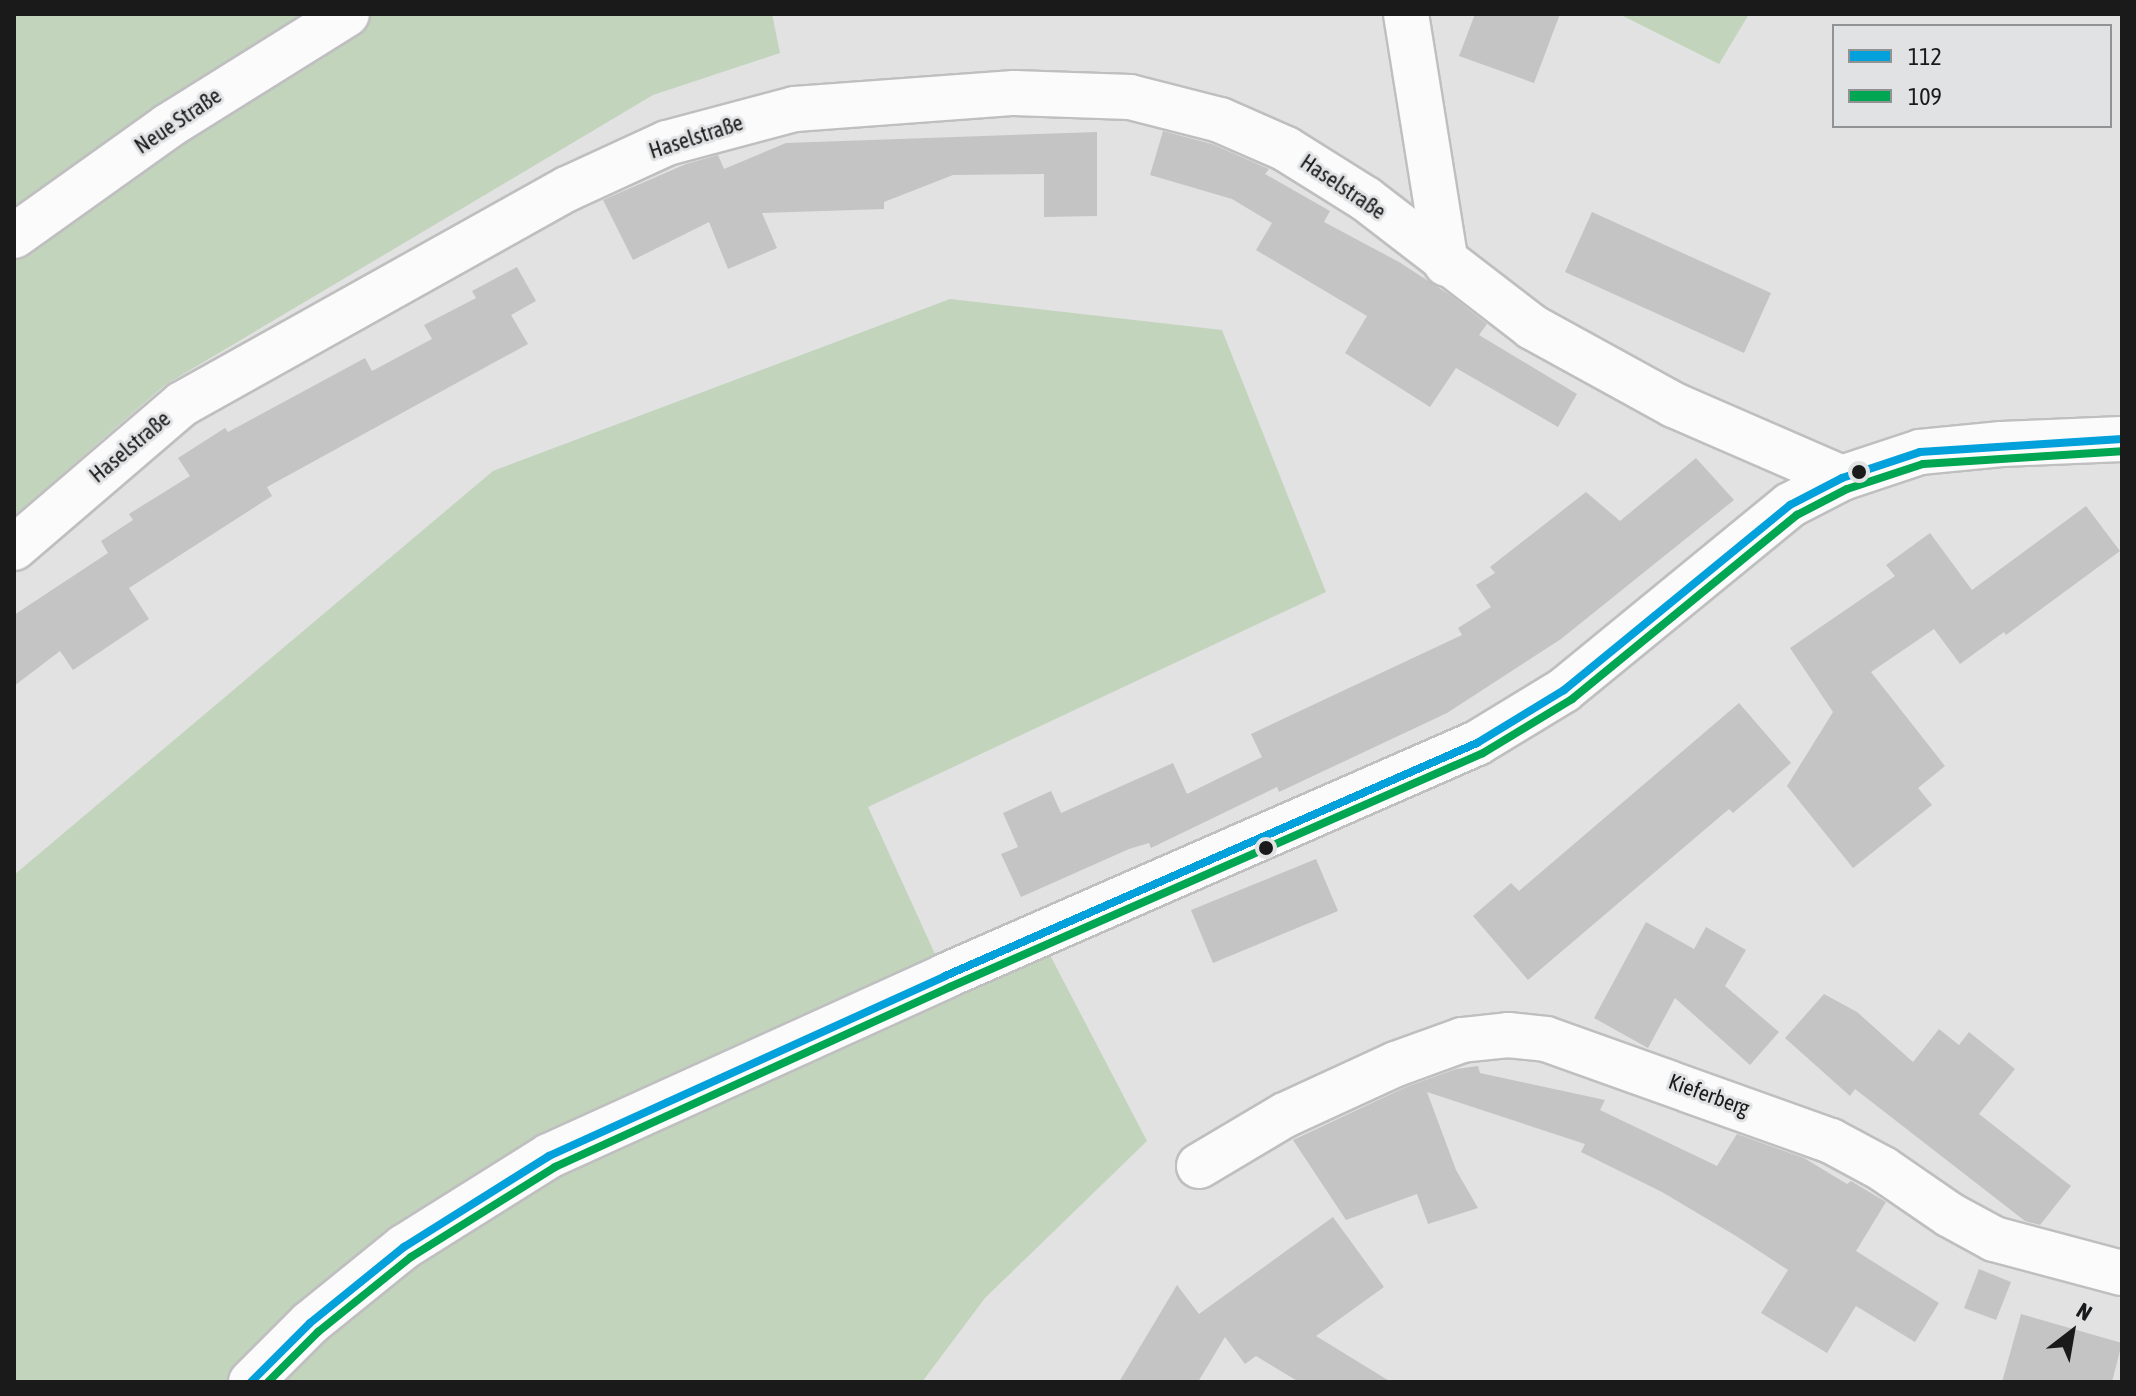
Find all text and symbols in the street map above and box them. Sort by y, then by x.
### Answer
legend [1832,24,2112,128]
text: 112 [1908,43,1942,70]
street label: Neue Straße [130,82,226,160]
text: 109 [1908,83,1942,110]
street label: Haselstraße [646,109,746,165]
street label: Haselstraße [1295,149,1391,225]
street label: Haselstraße [84,406,176,488]
unlabelled marker [1851,464,1867,480]
unlabelled marker [1258,840,1274,856]
street label: Kieferberg [1665,1068,1753,1122]
north arrow [2032,1292,2112,1372]
text: N [2072,1297,2097,1326]

